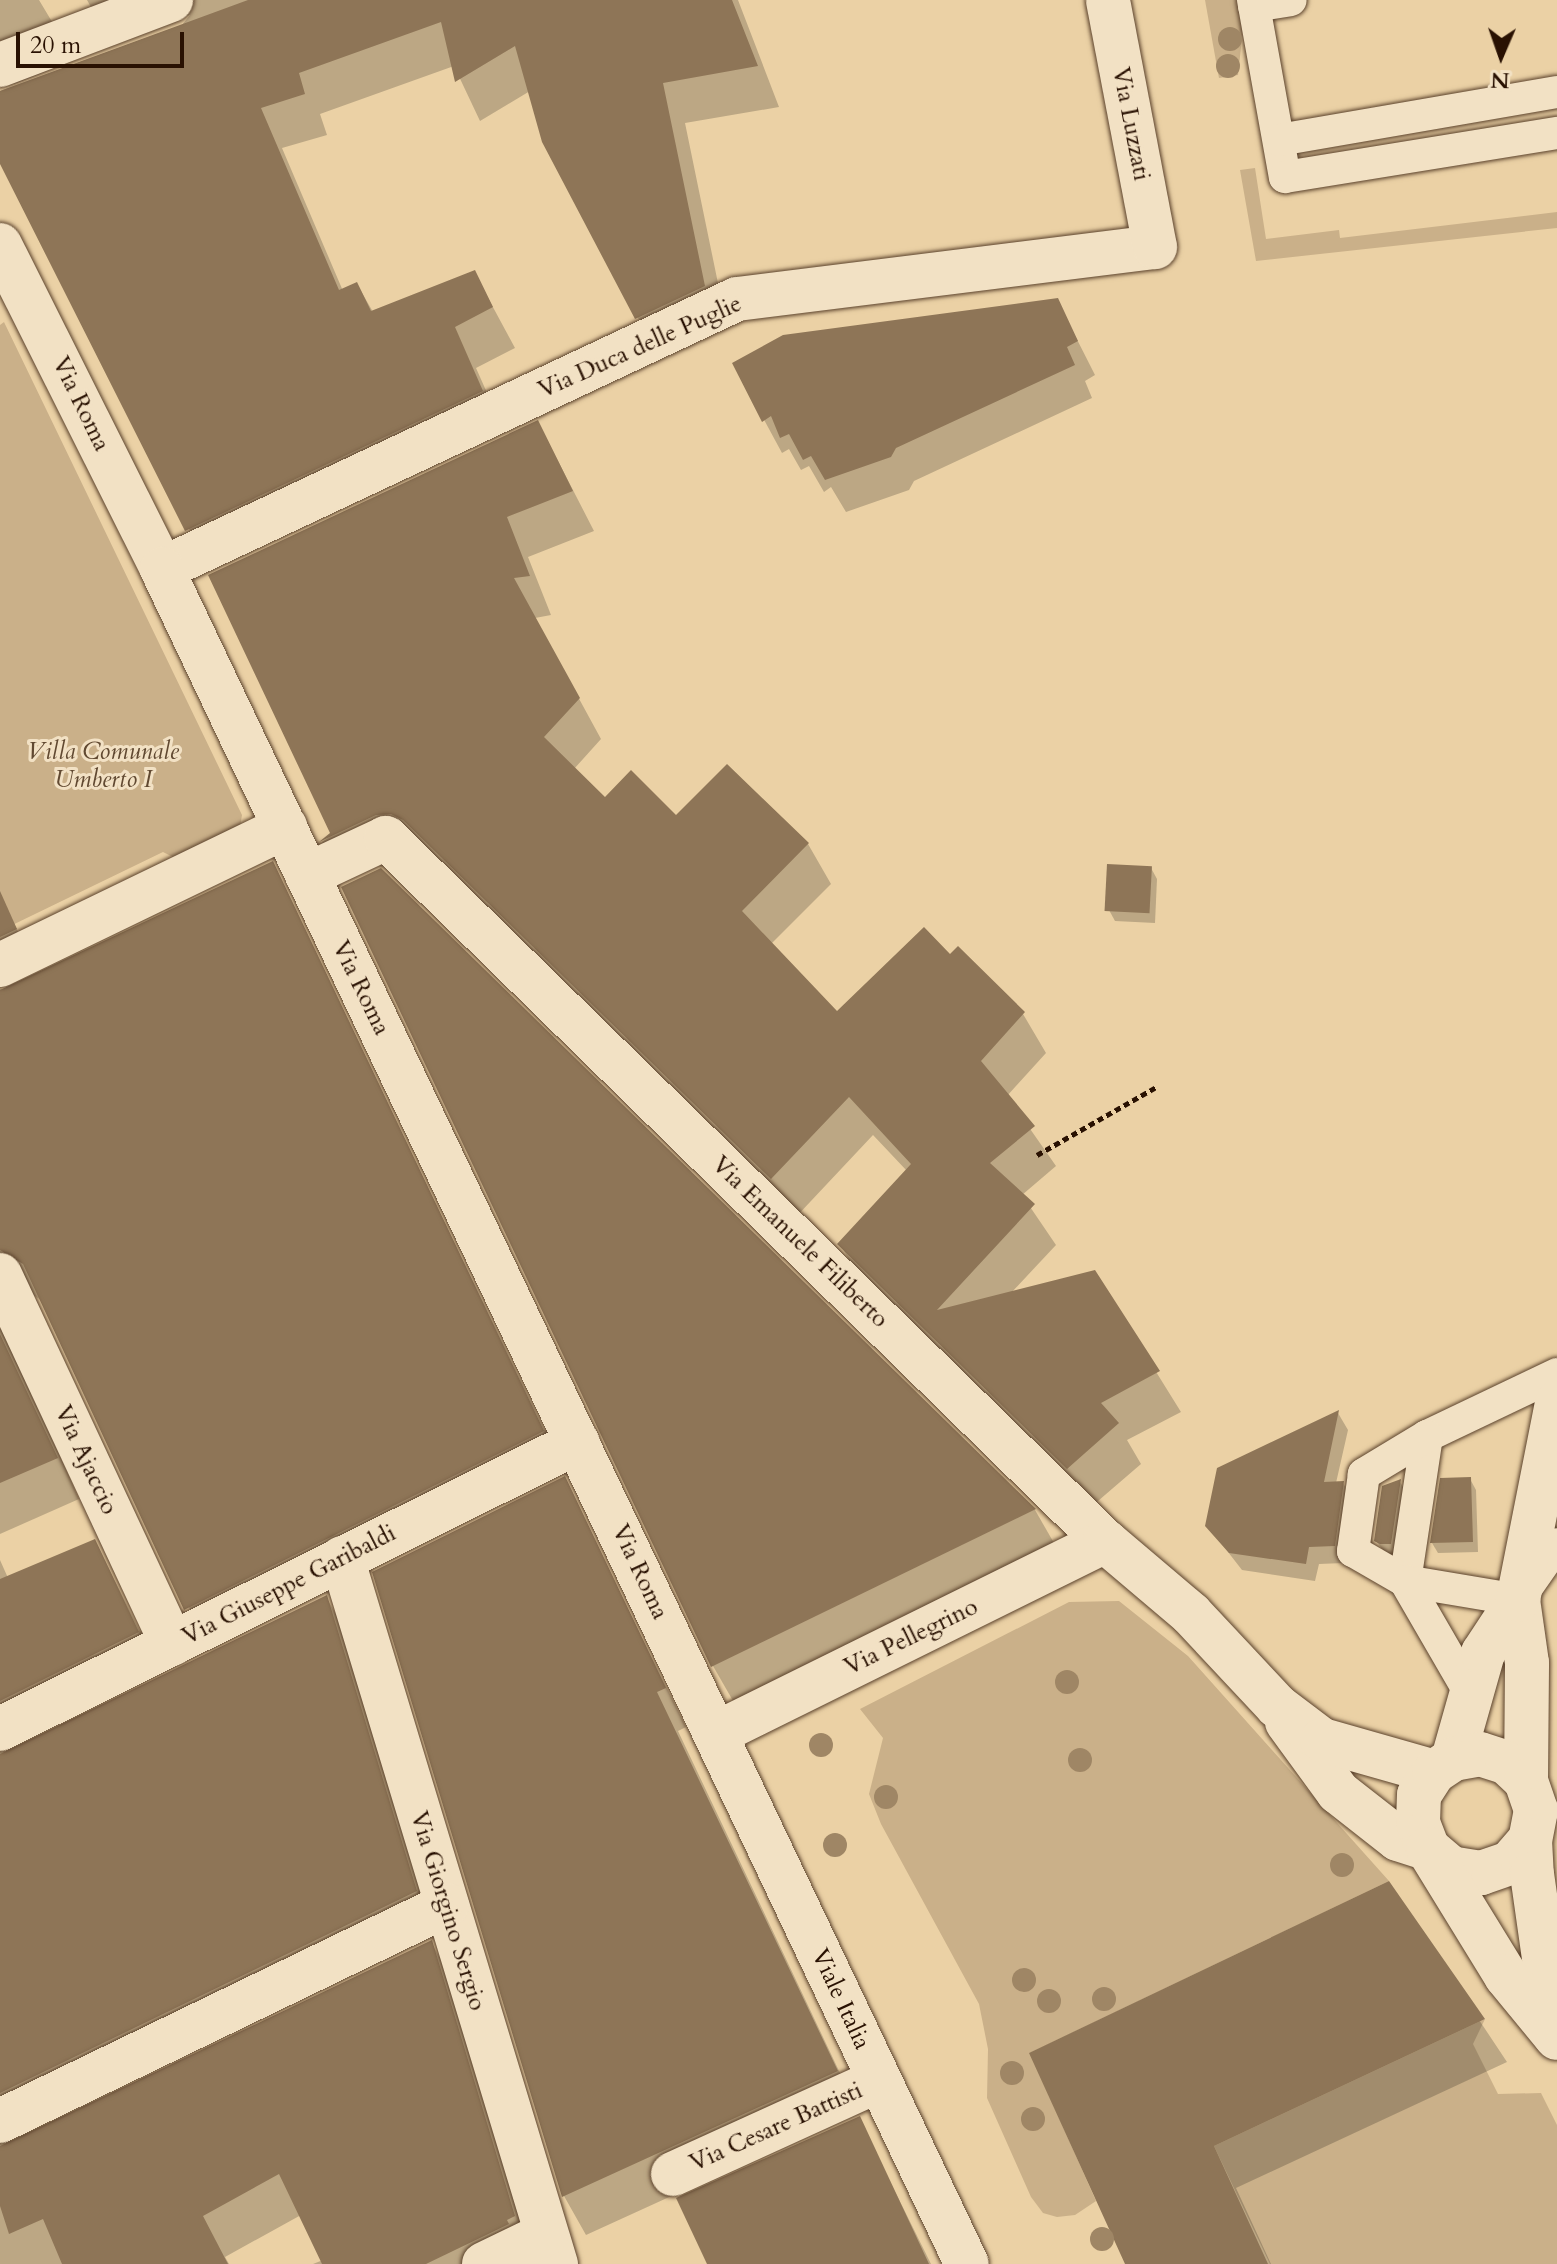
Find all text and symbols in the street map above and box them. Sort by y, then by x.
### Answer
scale bar [20,16,188,66]
north arrow [1461,16,1541,96]
text: 20 m [30,29,81,62]
street label: Via Luzzati [1106,65,1156,183]
text: N [1490,65,1510,95]
street label: Via Duca delle Puglie [534,289,746,405]
street label: Via Roma [46,352,116,456]
park label: Villa Comunale Umberto I [27,738,179,794]
street label: Via Roma [326,936,396,1040]
street label: Via Emanuele Filiberto [706,1150,894,1334]
street label: Via Ajaccio [48,1401,124,1519]
street label: Via Giuseppe Garibaldi [177,1519,401,1651]
street label: Via Roma [606,1520,674,1624]
street label: Via Pellegrino [840,1592,982,1682]
street label: Via Giorgino Sergio [404,1808,492,2014]
street label: Viale Italia [805,1944,877,2054]
street label: Via Cesare Battisti [685,2076,867,2178]

